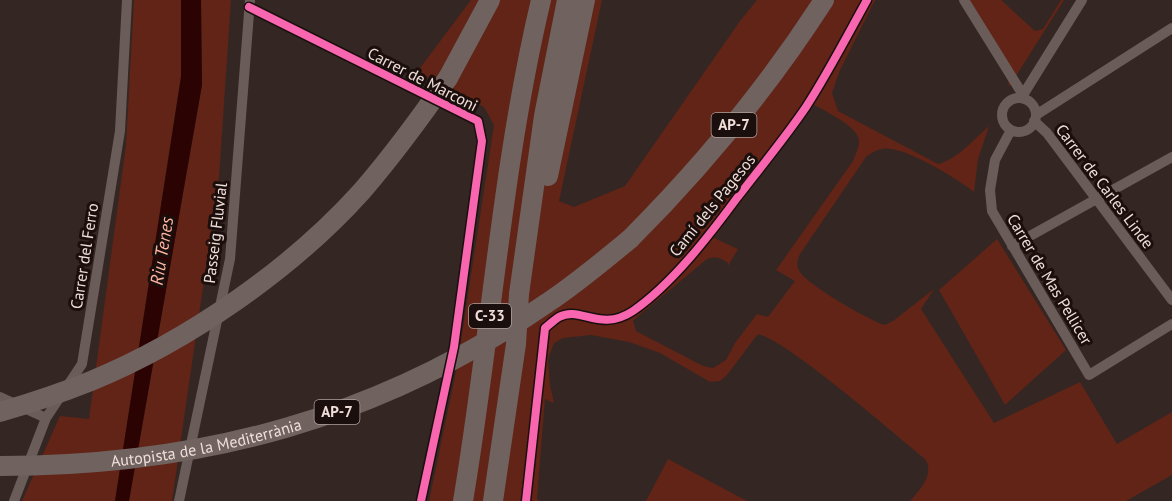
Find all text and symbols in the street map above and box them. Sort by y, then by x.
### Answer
street label: Carrer de Marconi [365,43,481,115]
road number: AP-7 [712,113,756,137]
street label: Carrer de Carles Linde [1052,120,1158,252]
street label: Camí dels Pagesos [665,150,760,260]
street label: Passeig Fluvial [199,181,231,284]
street label: Carrer del Ferro [66,202,102,310]
street label: Carrer de Mas Pellicer [1003,210,1097,348]
water label: Riu Tenes [145,214,178,287]
road number: C-33 [469,304,511,328]
road number: AP-7 [314,400,360,424]
street label: Autopista de la Mediterrània [110,414,304,471]

